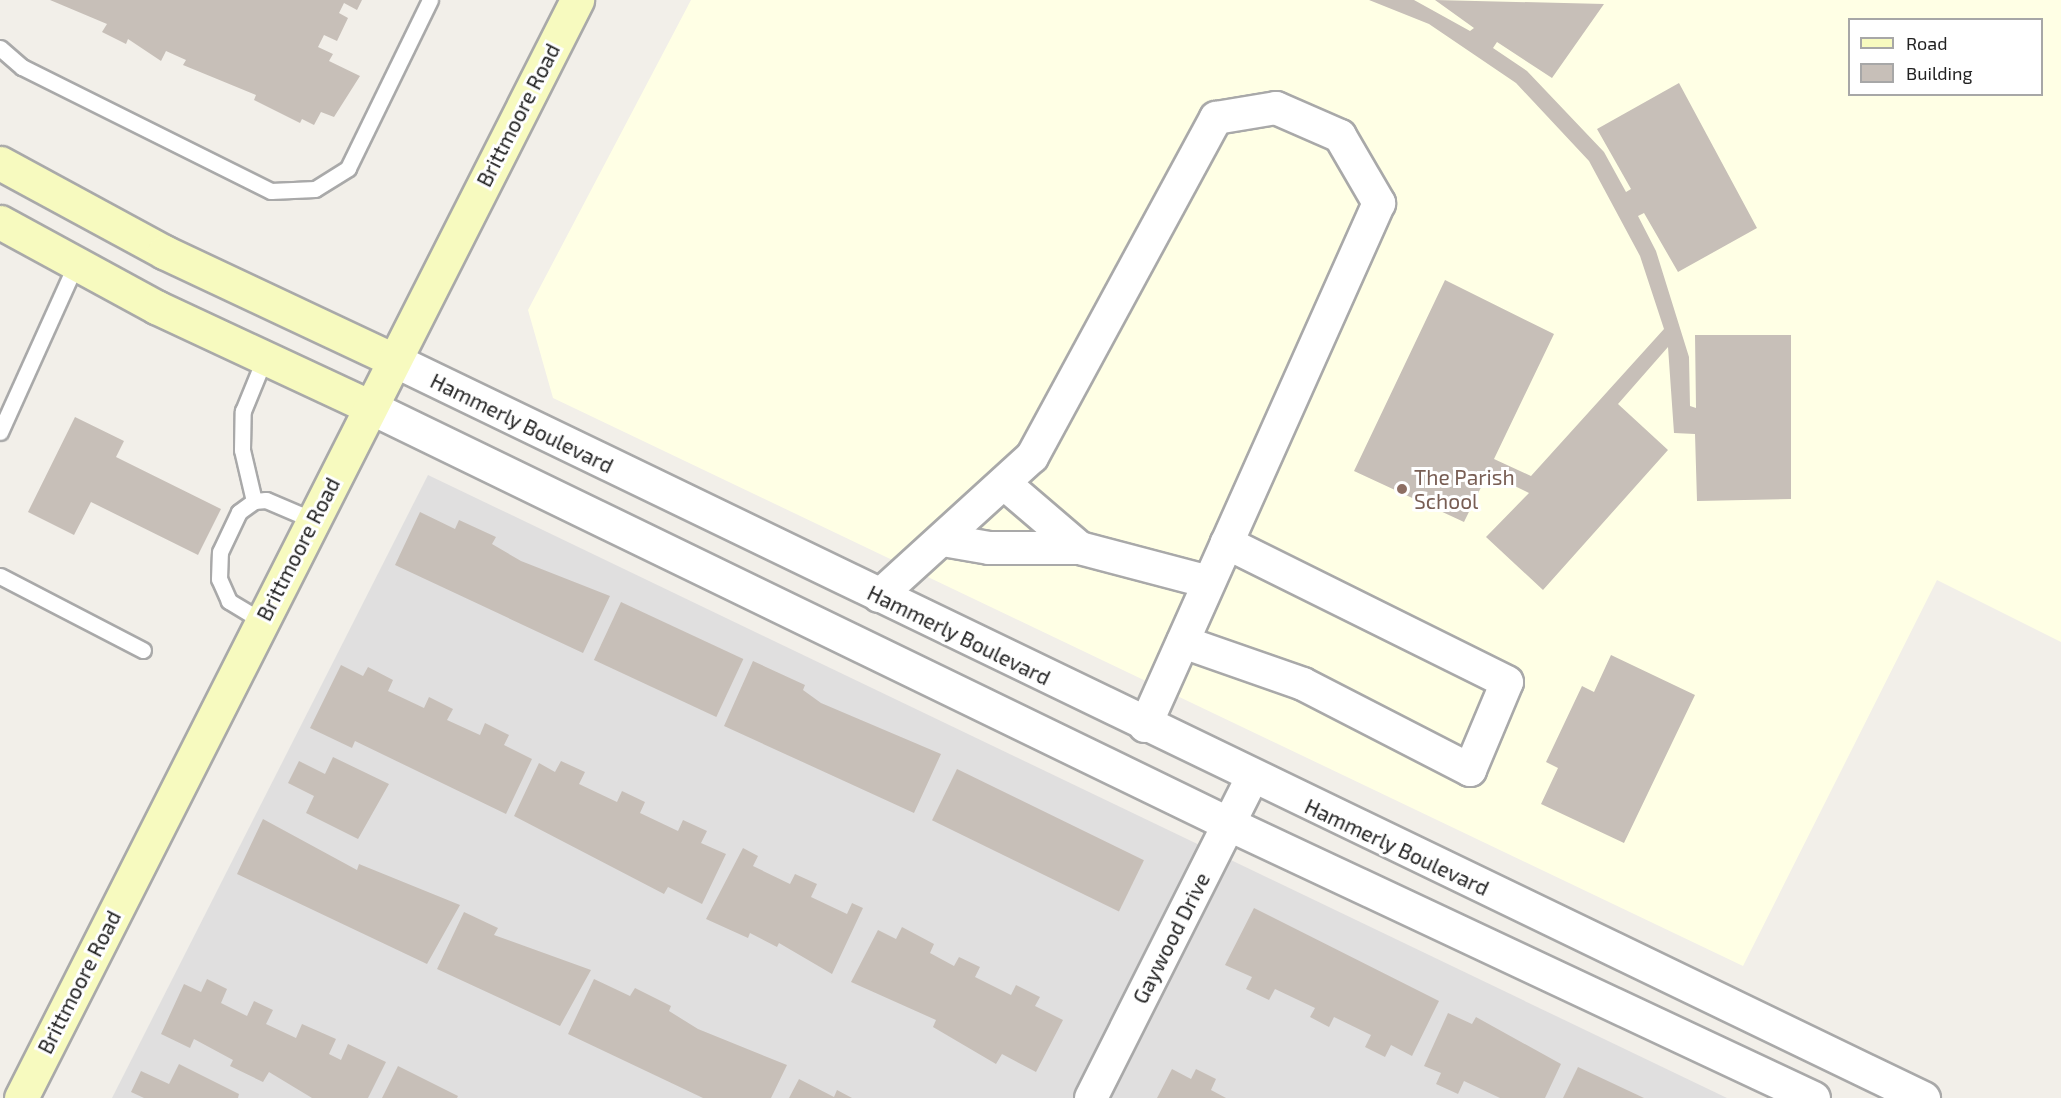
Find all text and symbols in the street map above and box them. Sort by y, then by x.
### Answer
legend [1848,18,2043,96]
text: Road [1906,32,1947,54]
street label: Brittmoore Road [471,39,565,191]
text: Building [1906,62,1973,84]
street label: Hammerly Boulevard [426,368,618,478]
place label: The Parish School [1414,464,1515,514]
street label: Brittmoore Road [251,473,345,625]
marker: The Parish School [1395,482,1409,496]
street label: Hammerly Boulevard [863,580,1055,690]
street label: Hammerly Boulevard [1301,793,1493,901]
street label: Gaywood Drive [1127,868,1215,1008]
street label: Brittmoore Road [32,906,126,1058]

